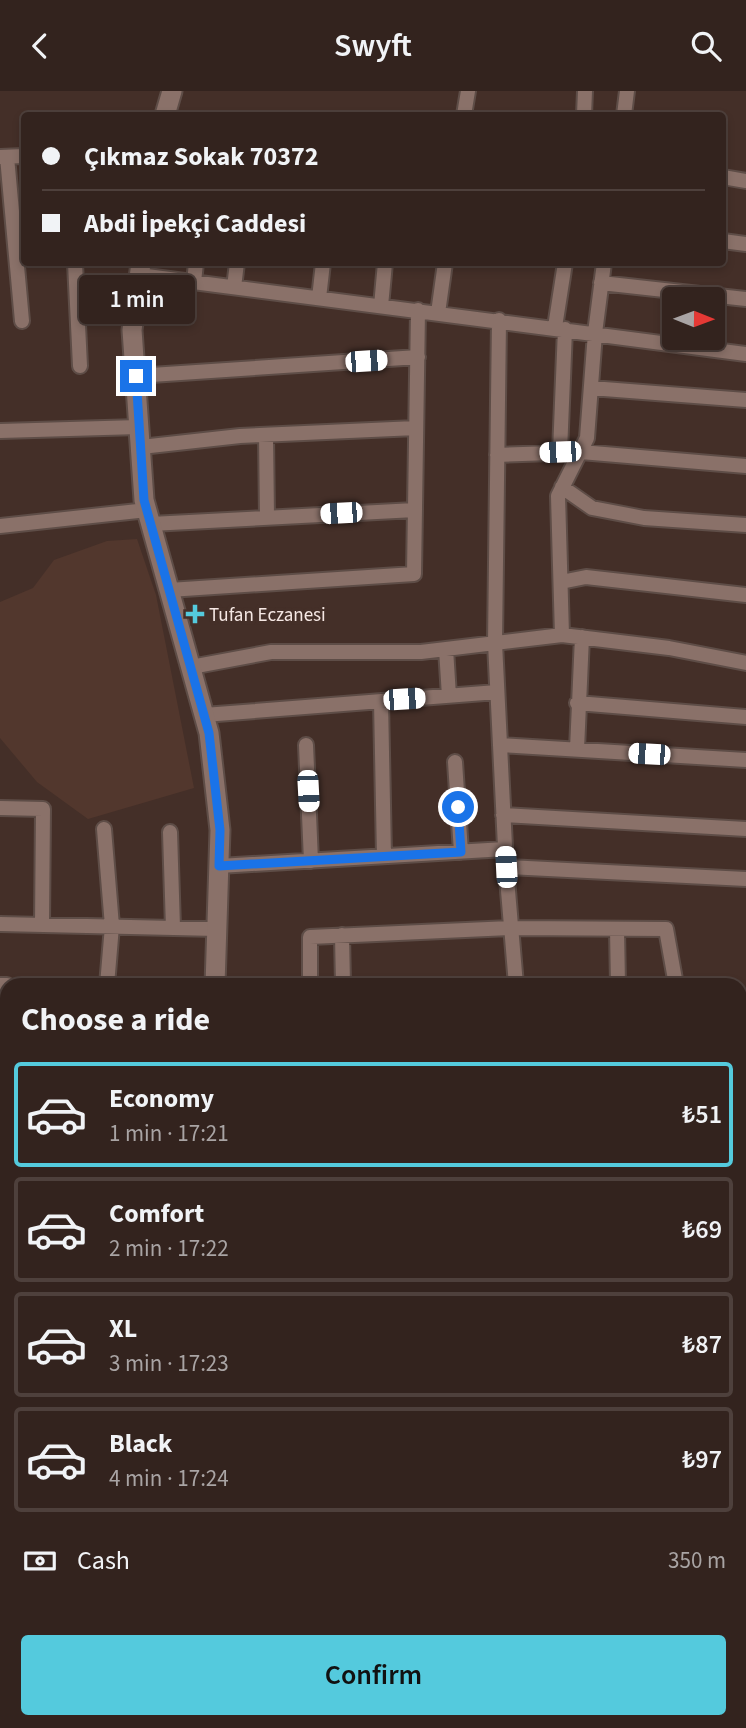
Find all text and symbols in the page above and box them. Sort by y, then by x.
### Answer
text: Swyft [334,23,412,69]
icon: back [21,27,59,65]
icon: search [687,27,725,65]
text: Çıkmaz Sokak 70372 [84,138,318,175]
text: Abdi İpekçi Caddesi [84,205,306,242]
callout: 1 min [78,275,194,323]
text: 1 min [110,283,164,316]
north arrow [662,287,724,350]
map controls [662,287,725,350]
car [345,349,388,373]
route end [120,360,152,392]
car [539,441,582,463]
car [320,501,363,525]
place label: Tufan Eczanesi [209,602,326,629]
marker: Tufan Eczanesi [187,606,203,622]
car [383,687,426,711]
car [628,742,671,766]
car [297,769,320,813]
route start [442,791,474,823]
car [495,845,518,889]
text: Choose a ride [21,997,210,1043]
text: Economy [109,1080,214,1117]
icon: car [25,1083,88,1146]
text: ₺51 [682,1096,722,1133]
text: 1 min · 17:21 [109,1117,229,1150]
text: Comfort [109,1195,204,1232]
icon: car [25,1198,88,1261]
text: ₺69 [682,1211,722,1248]
text: 2 min · 17:22 [109,1232,229,1265]
text: XL [109,1310,137,1347]
icon: car [25,1313,88,1376]
text: ₺87 [682,1326,722,1363]
text: 3 min · 17:23 [109,1347,229,1380]
text: Black [109,1425,172,1462]
icon: car [25,1428,88,1491]
text: ₺97 [682,1441,722,1478]
text: 4 min · 17:24 [109,1462,229,1495]
icon: cash [21,1542,59,1580]
text: Cash [77,1542,130,1579]
text: 350 m [668,1544,726,1577]
button: Confirm [21,1635,726,1715]

